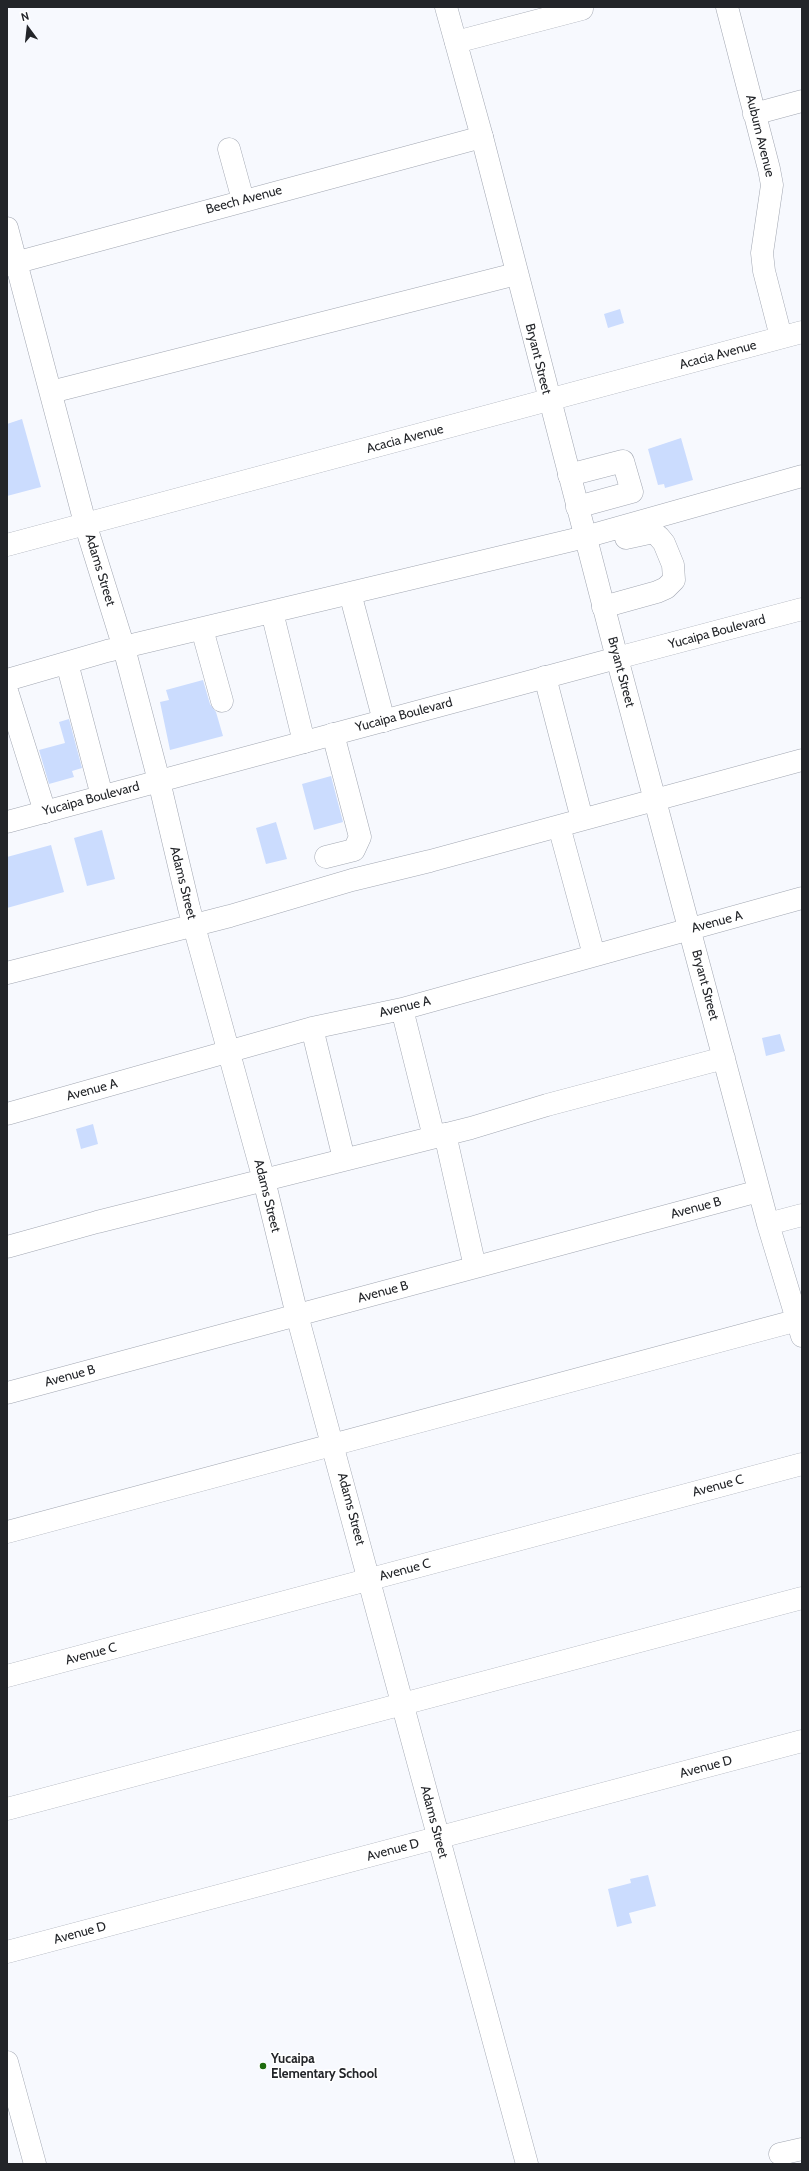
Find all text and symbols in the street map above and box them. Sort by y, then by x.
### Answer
north arrow [8,8,48,48]
text: N [19,9,30,24]
street label: Auburn Avenue [742,93,778,179]
street label: Beech Avenue [204,182,284,218]
street label: Bryant Street [522,322,554,396]
street label: Acacia Avenue [678,337,758,373]
street label: Acacia Avenue [365,421,445,457]
street label: Adams Street [82,532,118,608]
street label: Yucaipa Boulevard [667,612,767,652]
street label: Bryant Street [604,635,638,709]
street label: Yucaipa Boulevard [354,695,454,735]
street label: Yucaipa Boulevard [41,779,141,819]
street label: Adams Street [166,845,200,921]
street label: Avenue A [690,908,744,936]
street label: Bryant Street [688,948,722,1022]
street label: Avenue A [378,993,432,1021]
street label: Avenue A [65,1076,119,1104]
street label: Adams Street [250,1158,284,1234]
street label: Avenue B [669,1194,723,1222]
street label: Avenue B [356,1278,410,1306]
street label: Avenue B [43,1362,97,1390]
street label: Adams Street [334,1471,368,1547]
street label: Avenue C [691,1472,745,1500]
street label: Avenue C [378,1556,432,1584]
street label: Avenue C [64,1640,118,1668]
street label: Avenue D [678,1753,734,1781]
street label: Adams Street [417,1784,451,1860]
street label: Avenue D [365,1836,421,1864]
street label: Avenue D [52,1919,108,1947]
place label: Yucaipa Elementary School [271,2051,378,2082]
marker: Yucaipa Elementary School [258,2061,268,2071]

